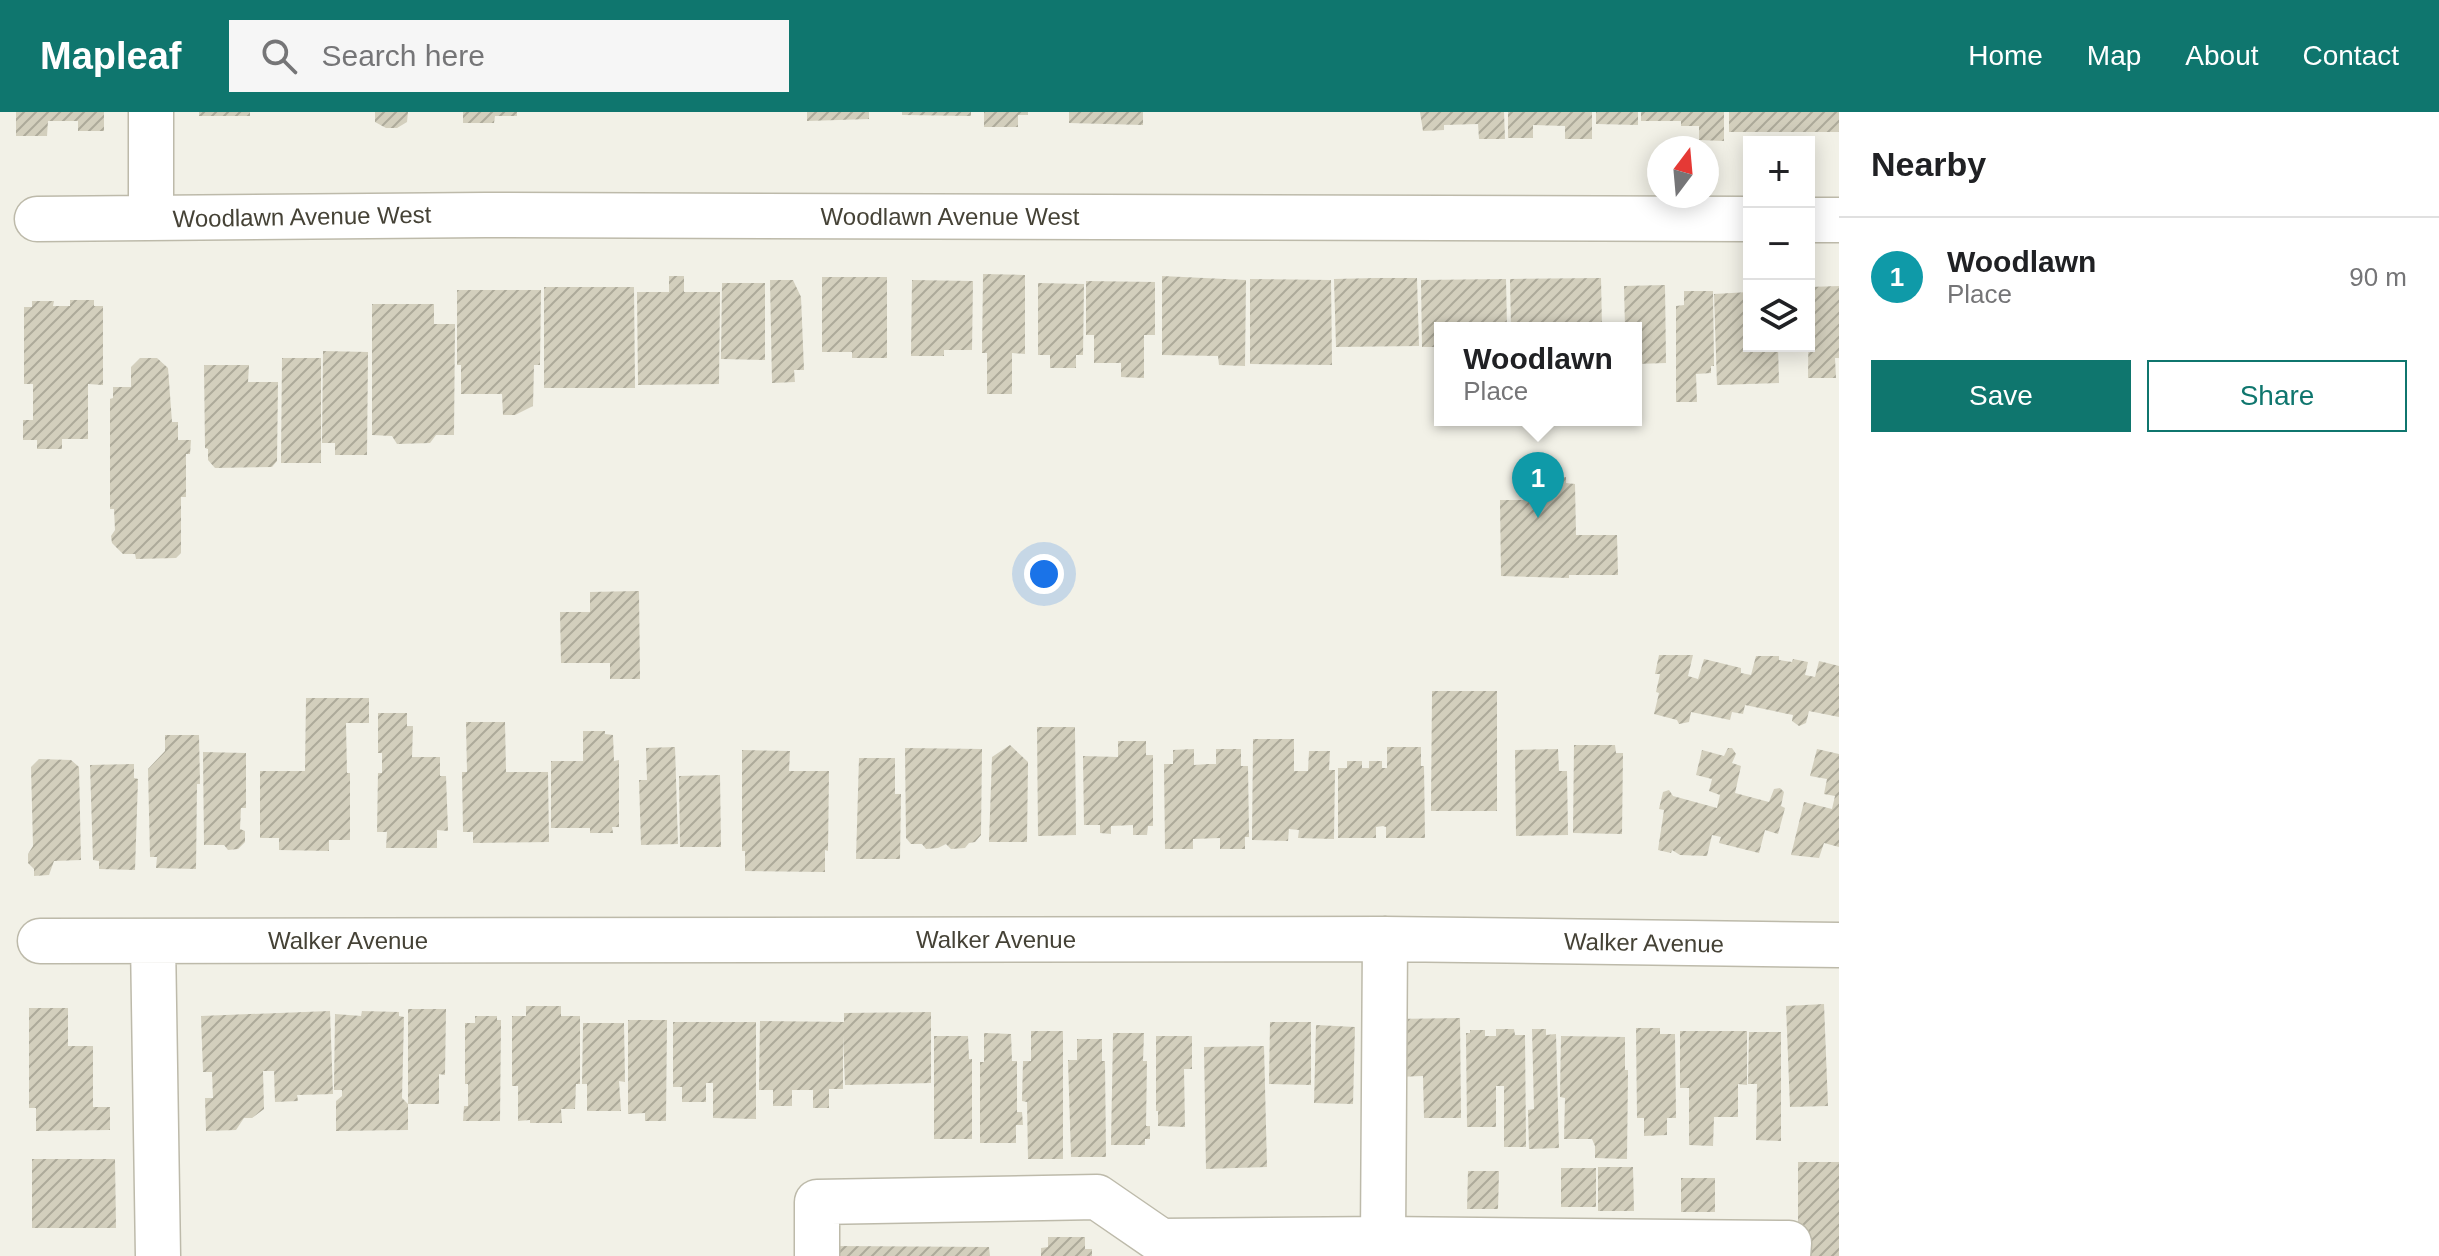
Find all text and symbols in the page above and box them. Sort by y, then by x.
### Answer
search box [229,20,789,92]
icon: search [257,34,301,78]
text: Mapleaf [40,35,181,77]
text: Search here [321,39,485,72]
text: Home [1968,40,2043,71]
text: Map [2087,40,2141,71]
text: About [2185,40,2259,71]
text: Contact [2303,40,2399,71]
north arrow [1647,136,1719,208]
map controls [1743,136,1815,352]
button: + [1743,136,1815,208]
text: Nearby [1871,145,1986,183]
street label: Woodlawn Avenue West [172,201,432,232]
street label: Woodlawn Avenue West [821,203,1080,230]
button: − [1743,208,1815,280]
text: Woodlawn [1947,245,2096,278]
text: 1 [1890,262,1904,292]
text: 90 m [2349,262,2407,292]
text: Place [1947,279,2012,309]
button: layers [1743,280,1815,352]
popup [1434,322,1642,426]
text: Woodlawn [1463,342,1613,375]
button: Save [1871,360,2131,432]
button: Share [2147,360,2407,432]
text: Place [1463,376,1528,406]
pin: 1 [1512,452,1564,518]
your location [1024,554,1064,594]
street label: Walker Avenue [916,926,1076,953]
street label: Walker Avenue [268,927,428,954]
street label: Walker Avenue [1564,928,1724,957]

